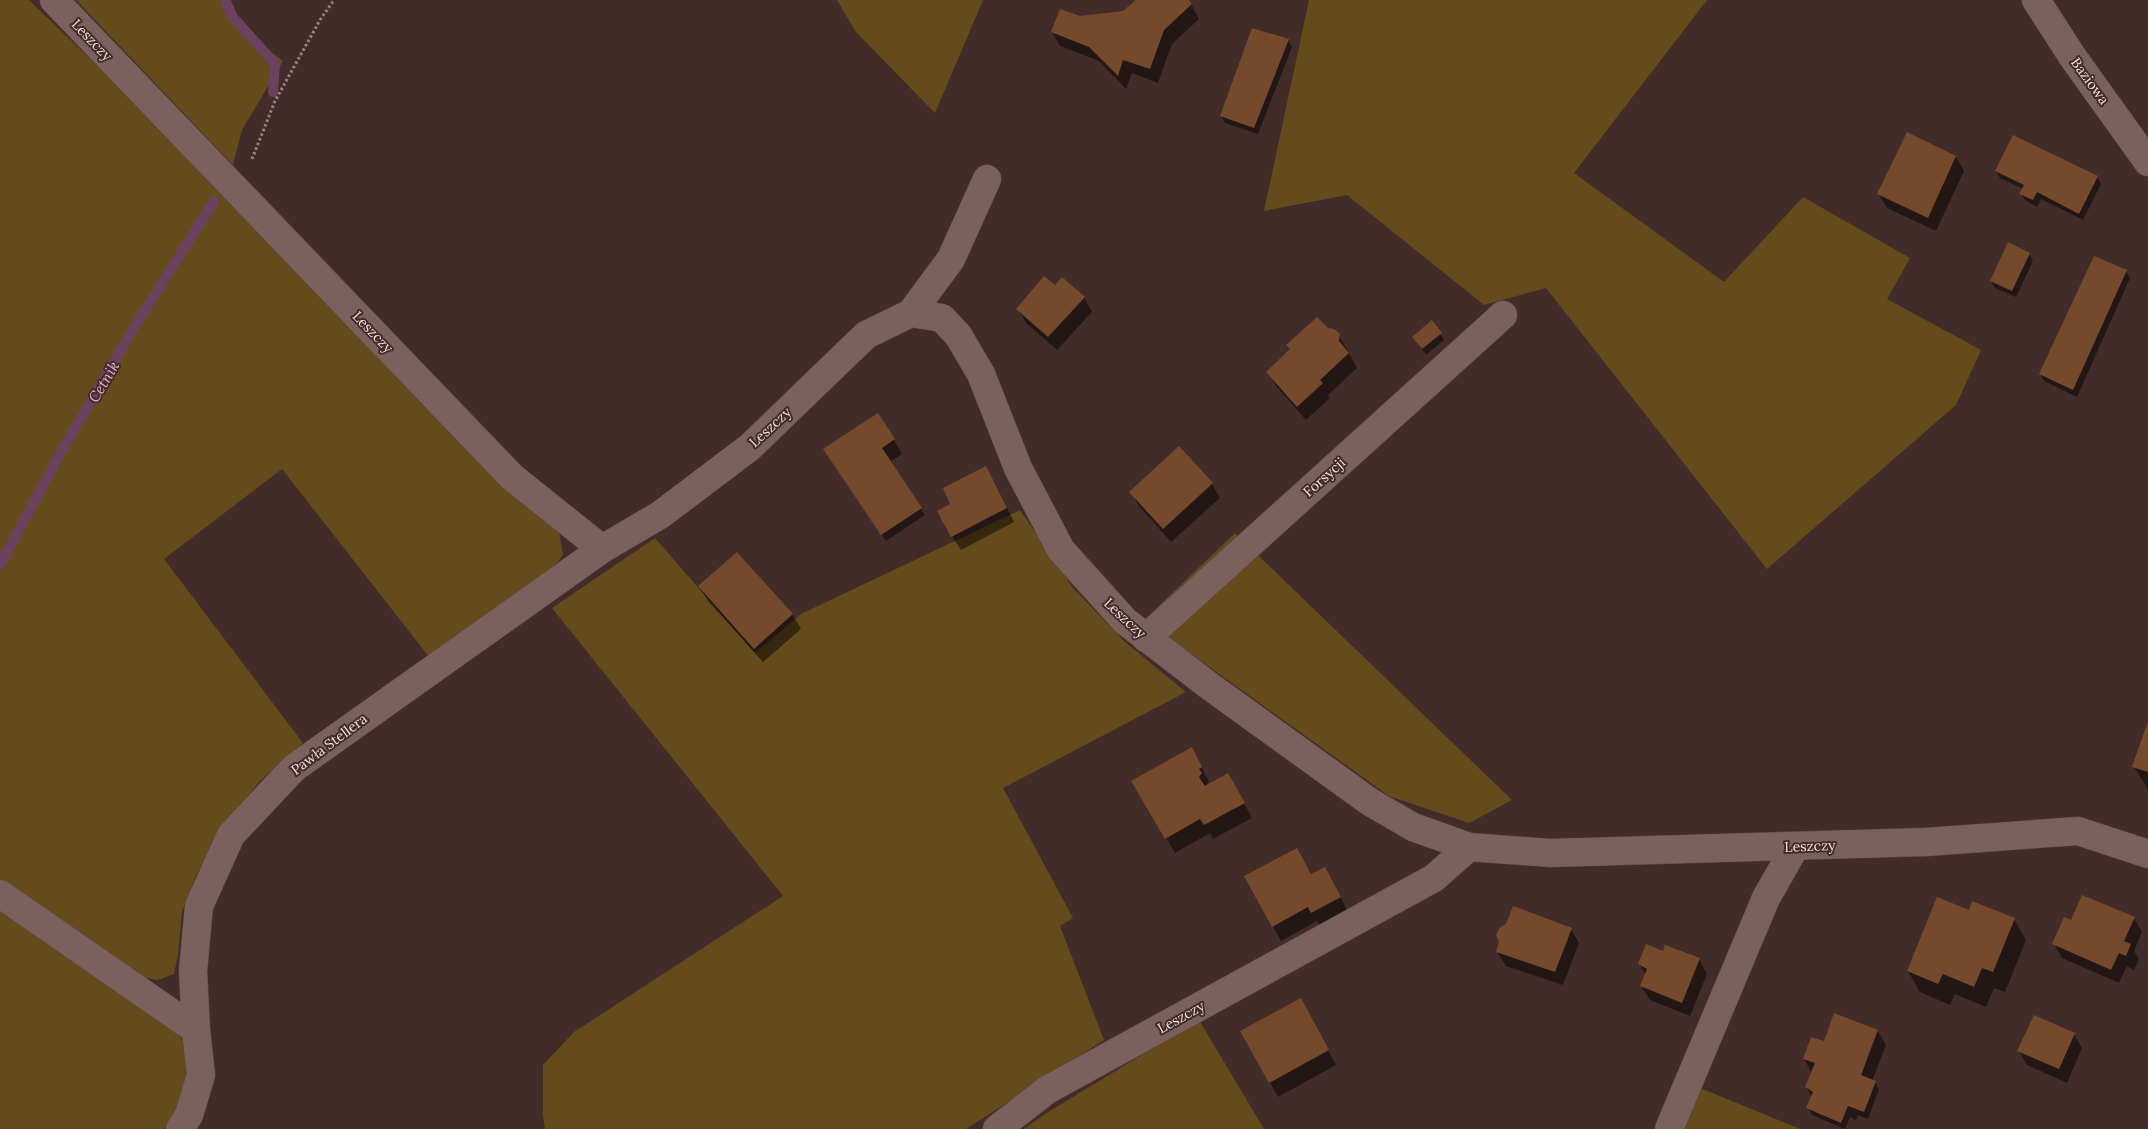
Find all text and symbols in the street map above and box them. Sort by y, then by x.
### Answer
street label: Leszczy [68,15,117,65]
street label: Baziowa [2067,54,2113,108]
street label: Leszczy [349,307,398,357]
water label: Cetnik [84,357,123,406]
street label: Leszczy [745,403,795,451]
street label: Forsycji [1299,453,1349,501]
street label: Leszczy [1100,594,1150,642]
street label: Pawła Stellera [287,709,371,779]
street label: Leszczy [1784,836,1836,856]
street label: Leszczy [1154,996,1208,1037]

